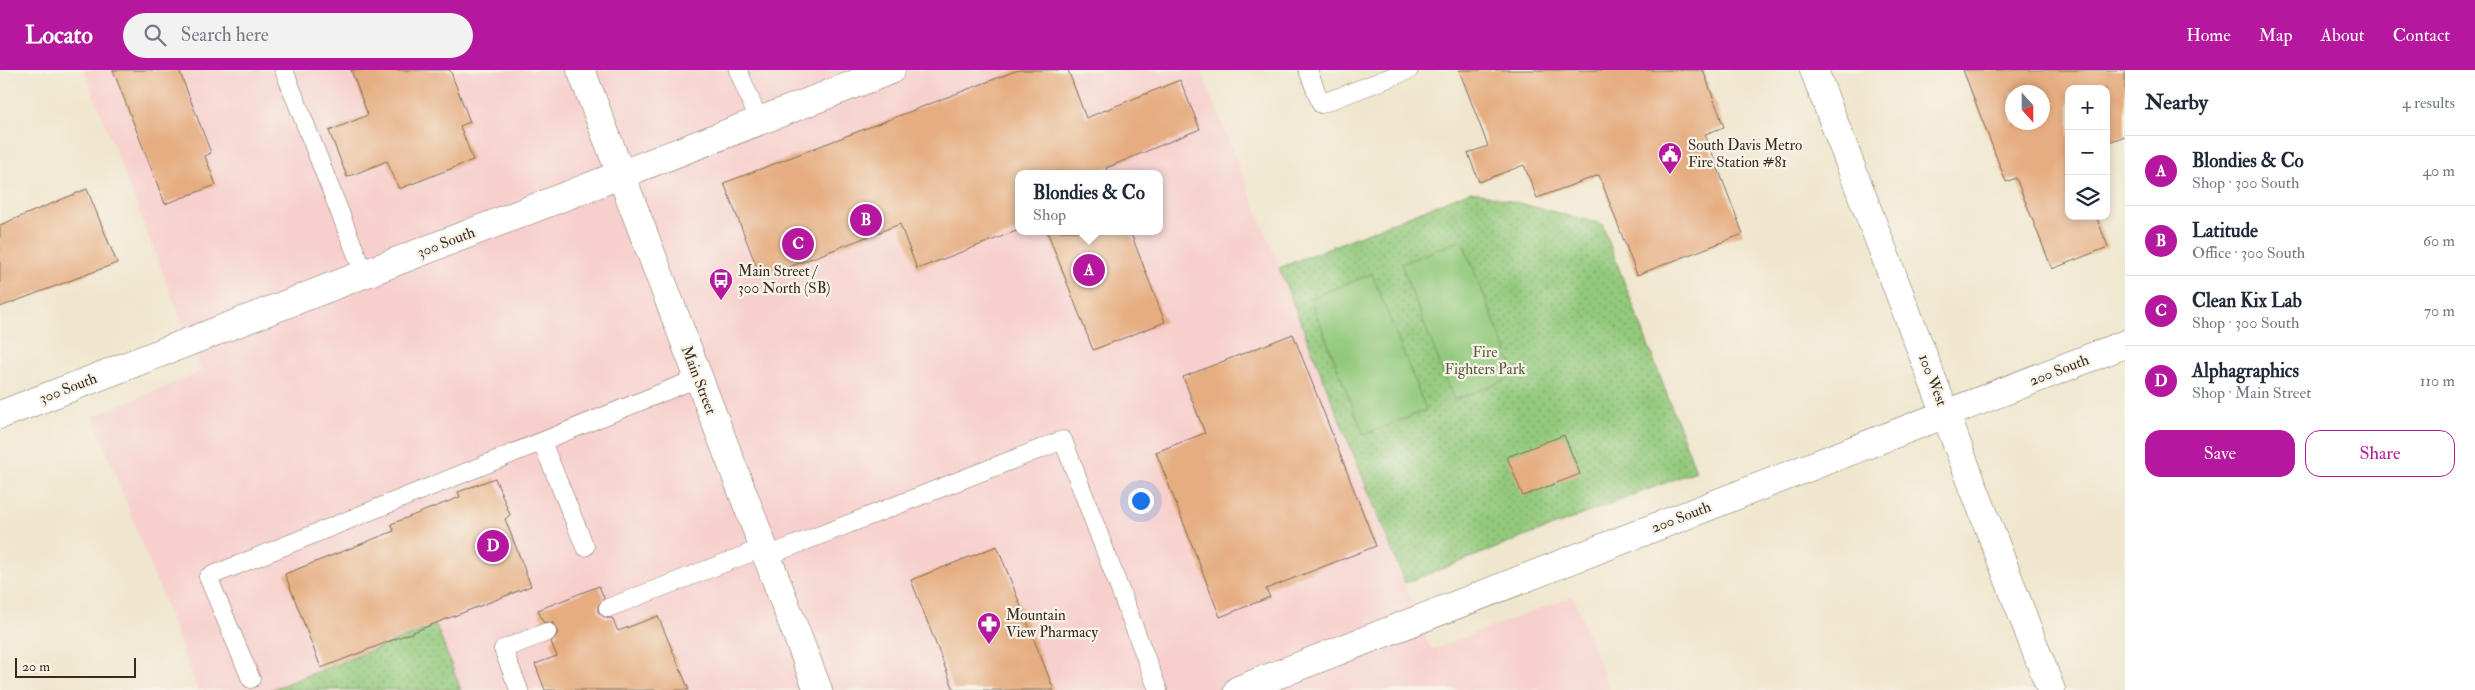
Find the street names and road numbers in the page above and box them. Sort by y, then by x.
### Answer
street label: 300 South [415,223,478,262]
street label: Main Street [677,343,720,417]
street label: 200 South [2027,350,2092,390]
street label: 100 West [1914,352,1951,409]
street label: 300 South [37,369,100,408]
street label: 200 South [1649,497,1714,537]

